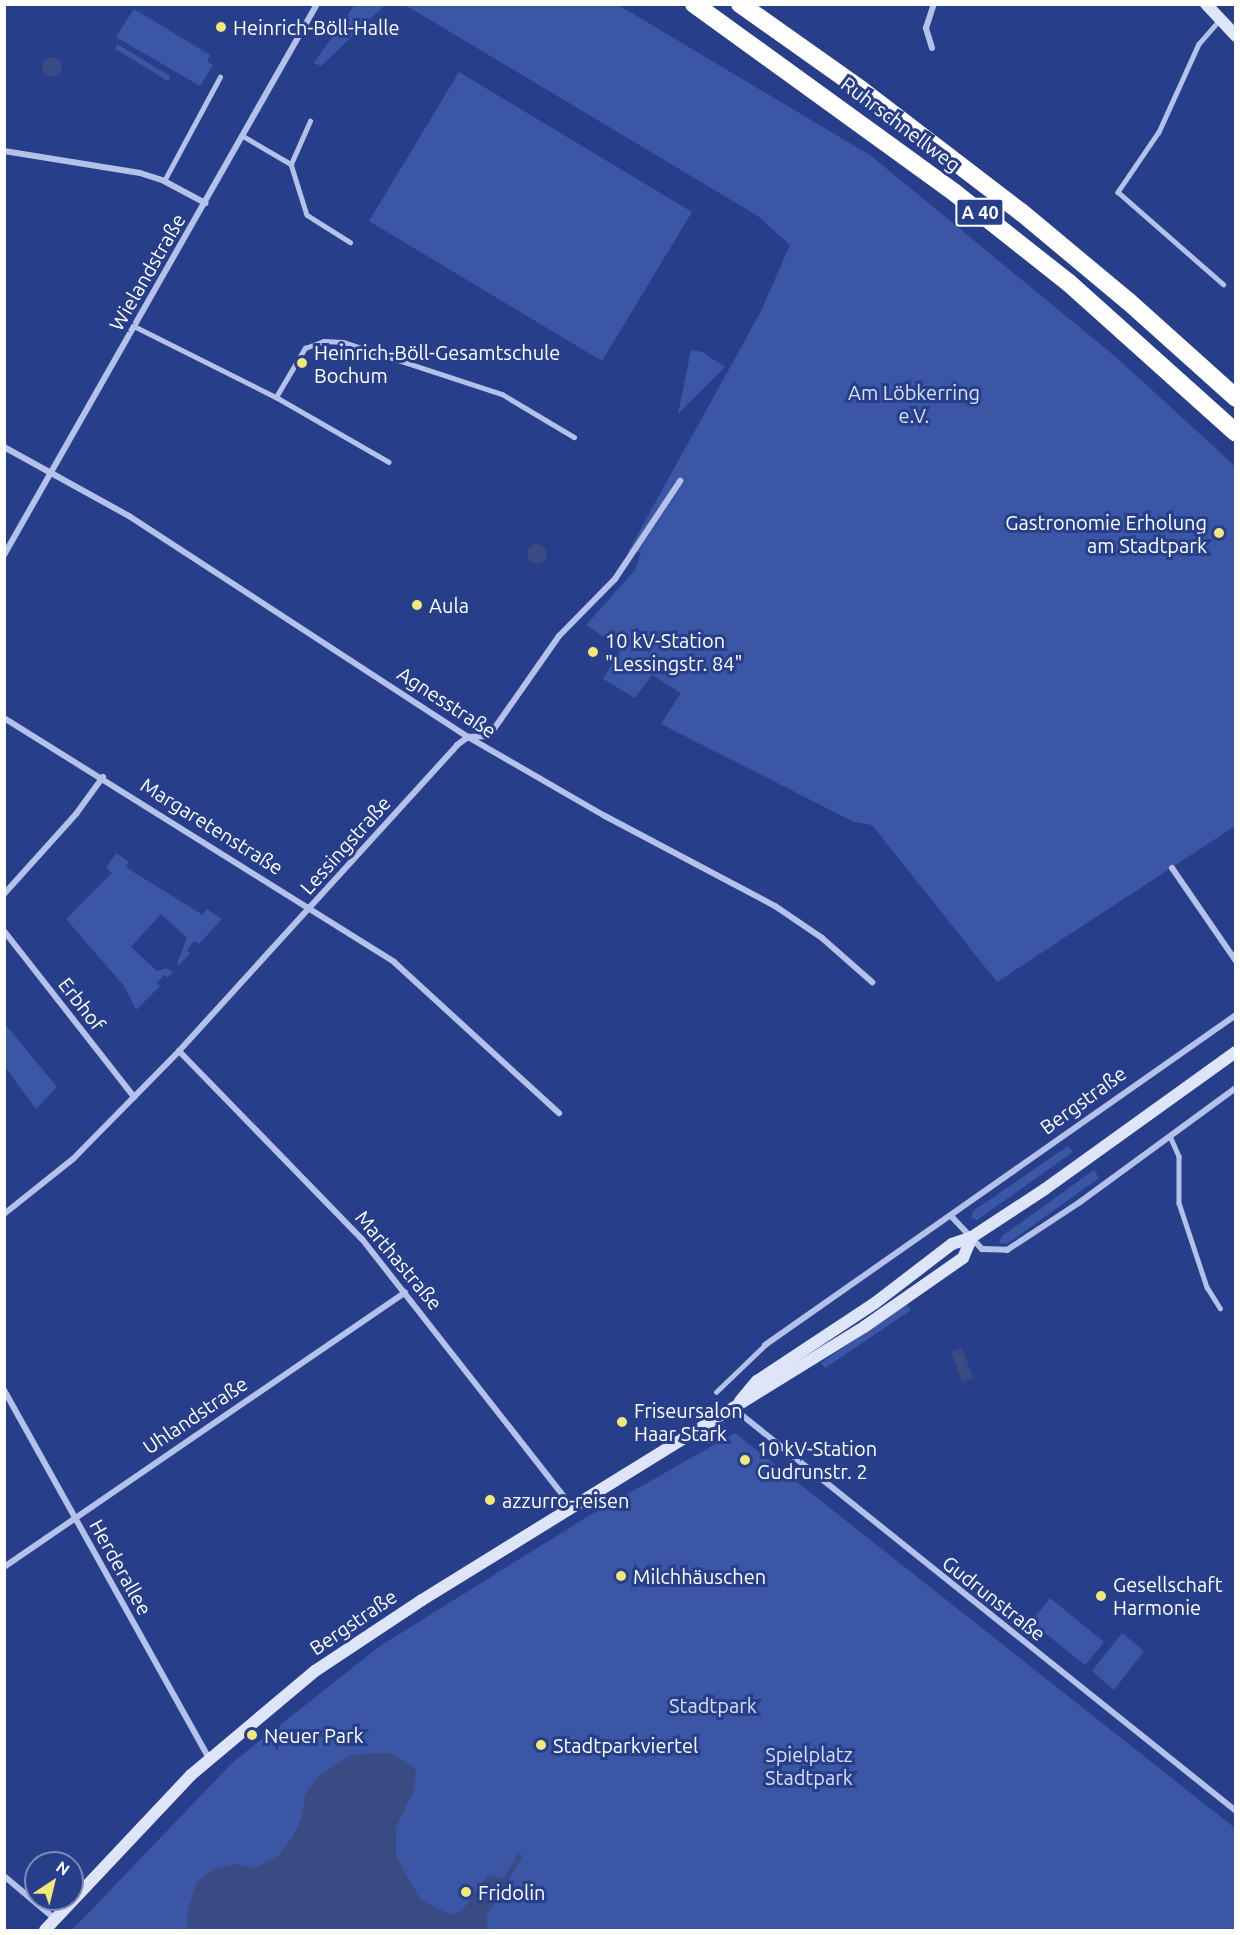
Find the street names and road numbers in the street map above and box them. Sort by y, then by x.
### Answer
street label: Ruhrschnellweg [837,71,965,177]
road number: A 40 [954,197,1006,227]
street label: Wielandstraße [104,209,190,335]
street label: Agnesstraße [393,661,501,743]
street label: Margaretenstraße [136,773,288,879]
street label: Lessingstraße [295,791,395,899]
street label: Erbhof [54,972,110,1036]
street label: Bergstraße [1035,1061,1131,1139]
street label: Marthastraße [351,1205,447,1315]
street label: Uhlandstraße [138,1371,252,1459]
street label: Herderallee [85,1515,157,1619]
street label: Gudrunstraße [938,1550,1050,1646]
street label: Bergstraße [305,1584,401,1660]

